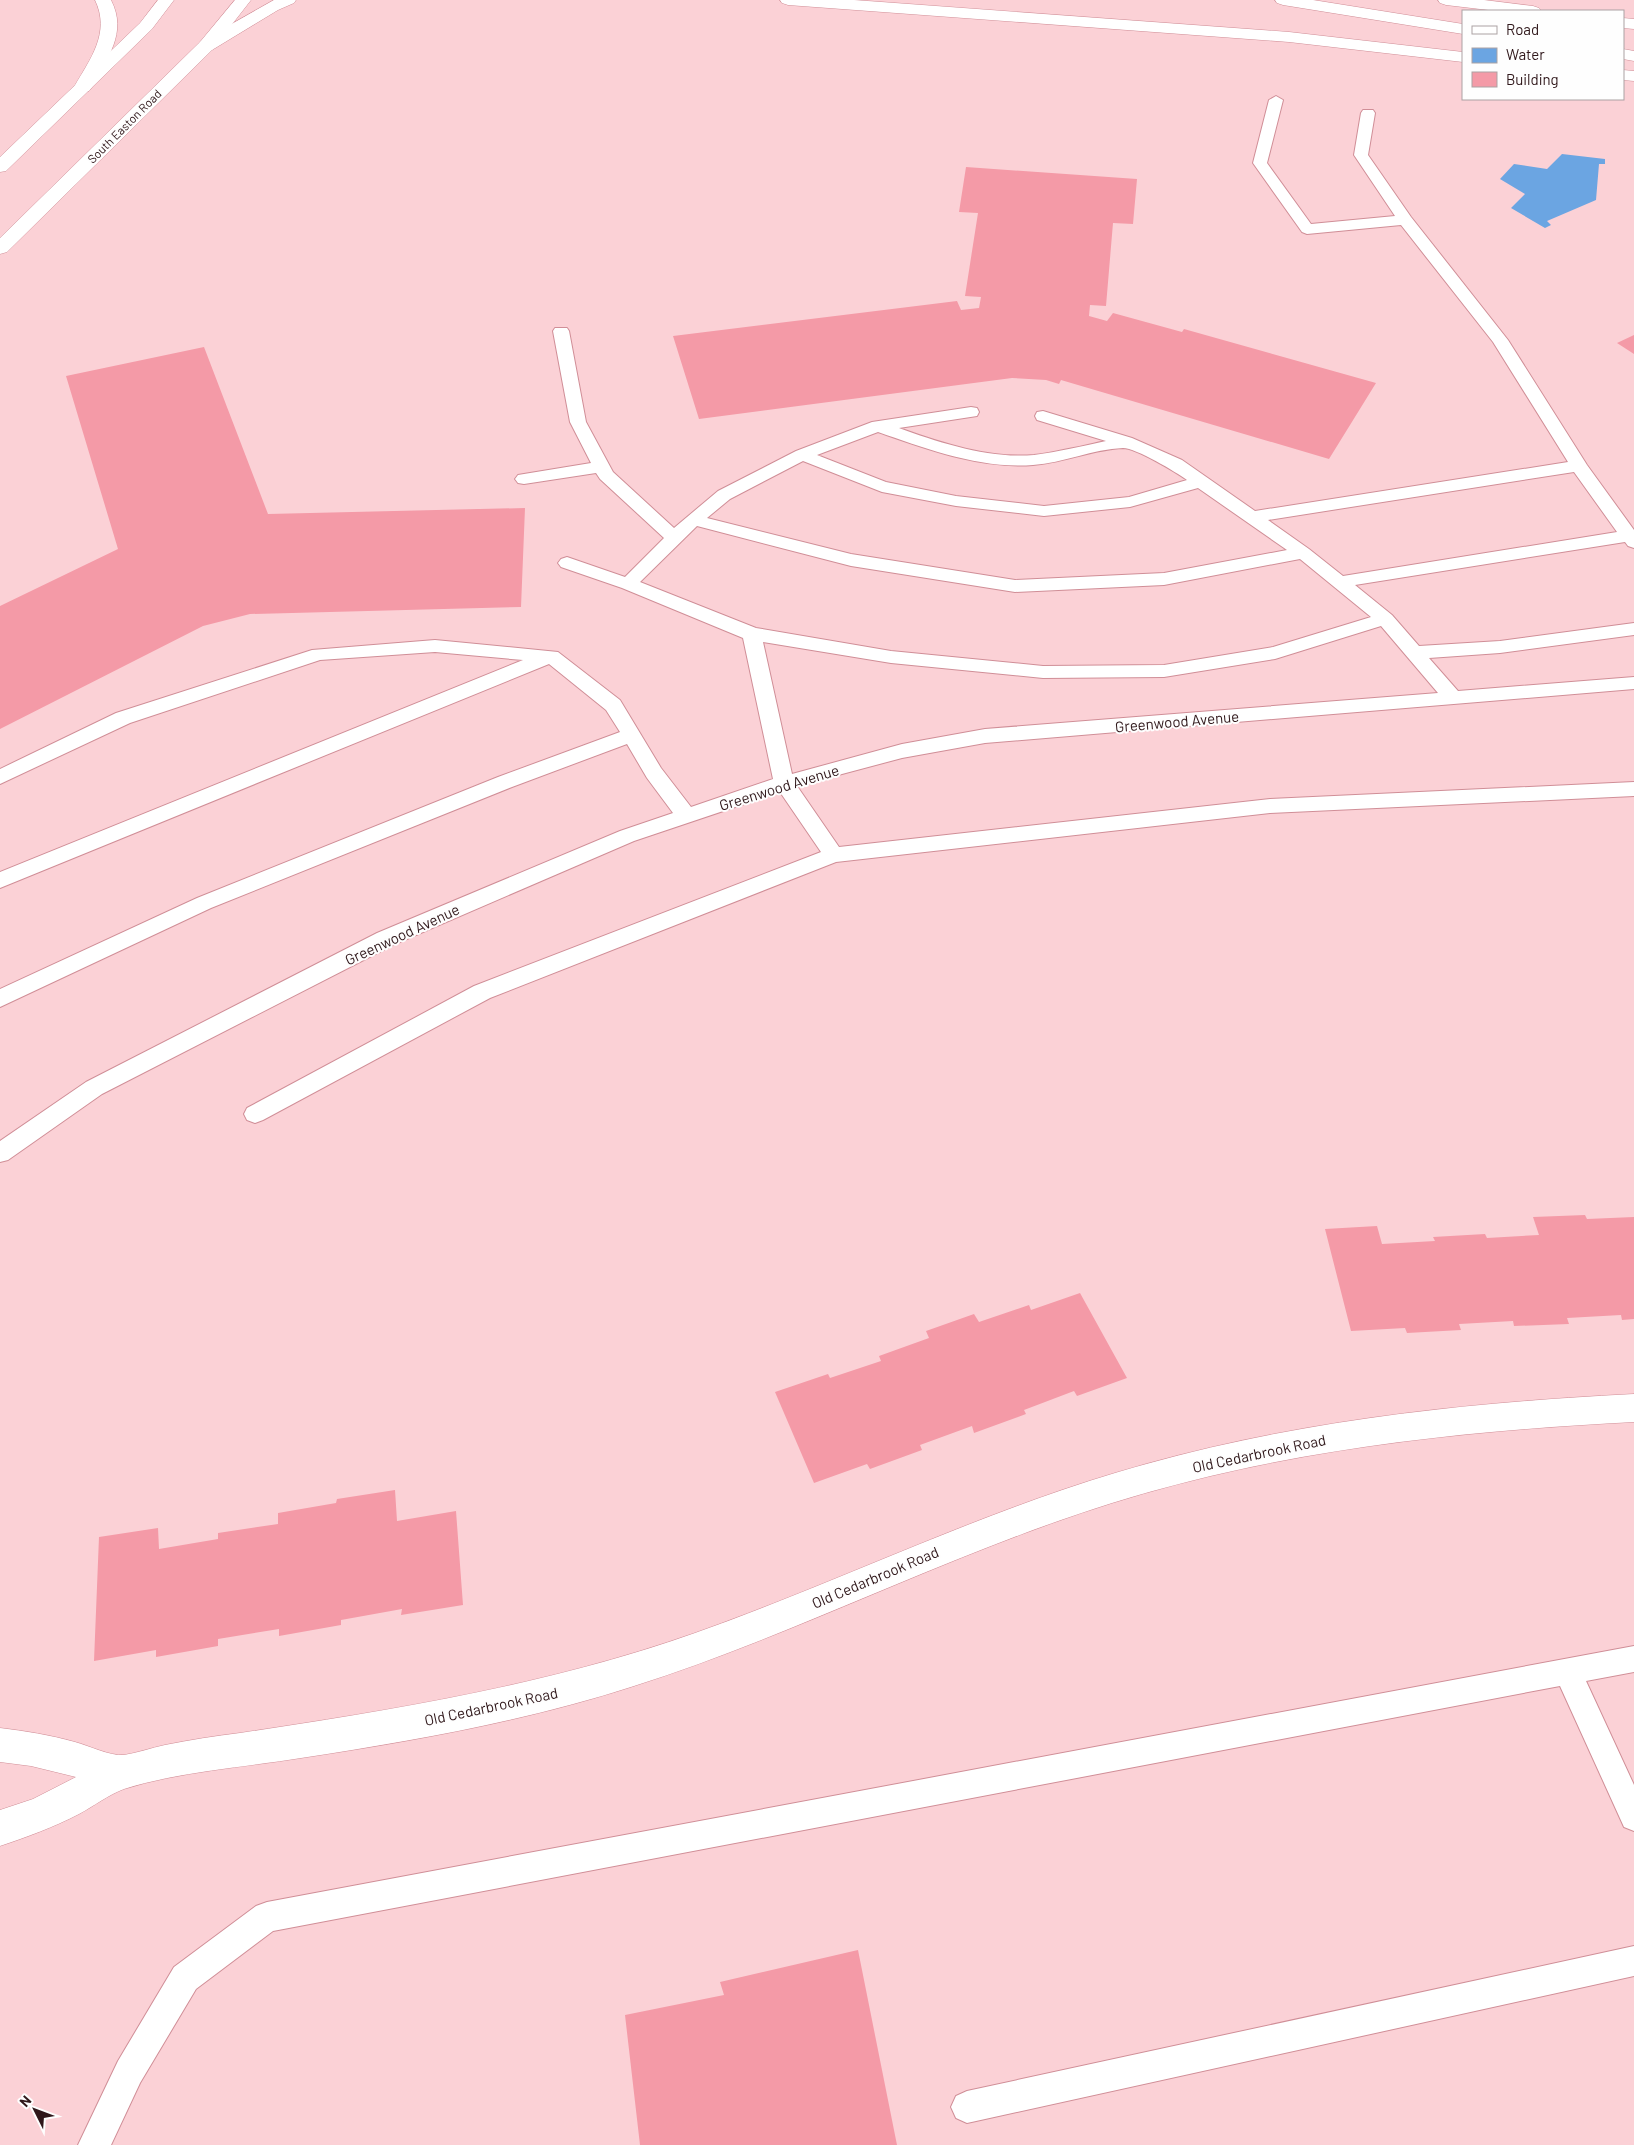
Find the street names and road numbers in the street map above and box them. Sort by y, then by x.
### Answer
street label: South Easton Road [84,86,164,166]
street label: Greenwood Avenue [1114,707,1240,735]
street label: Greenwood Avenue [717,760,841,814]
street label: Greenwood Avenue [342,900,462,968]
street label: Old Cedarbrook Road [1191,1430,1327,1476]
street label: Old Cedarbrook Road [809,1542,941,1612]
street label: Old Cedarbrook Road [423,1683,559,1729]

